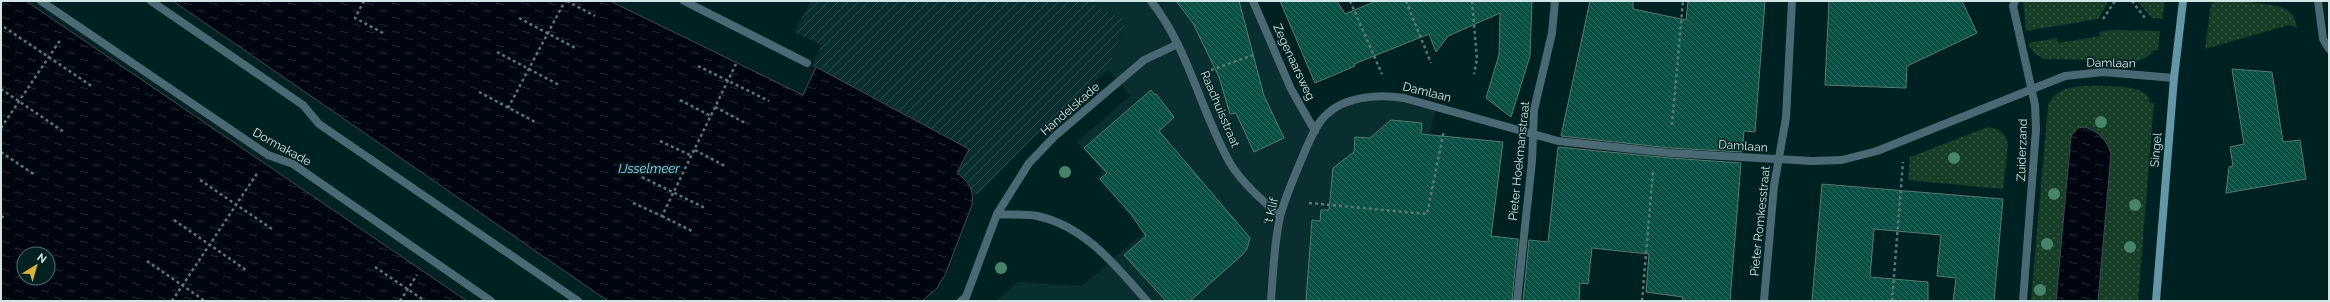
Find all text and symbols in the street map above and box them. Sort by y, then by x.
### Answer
street label: Zegenaarsweg [1270,22,1318,102]
street label: Damlaan [2086,56,2136,70]
street label: Raadhuisstraat [1198,69,1242,149]
street label: Damlaan [1401,79,1453,105]
street label: Handelskade [1038,80,1102,138]
street label: Pieter Hoekmanstraat [1506,101,1532,221]
street label: Zuiderzand [2014,118,2030,182]
street label: Dormakade [250,125,314,169]
street label: Singel [2148,131,2165,168]
street label: Damlaan [1718,137,1768,155]
water label: IJsselmeer [618,161,680,176]
street label: Pieter Romkesstraat [1747,165,1773,277]
street label: 't Klif [1261,195,1281,226]
north arrow [16,246,56,286]
text: N [34,251,49,266]

